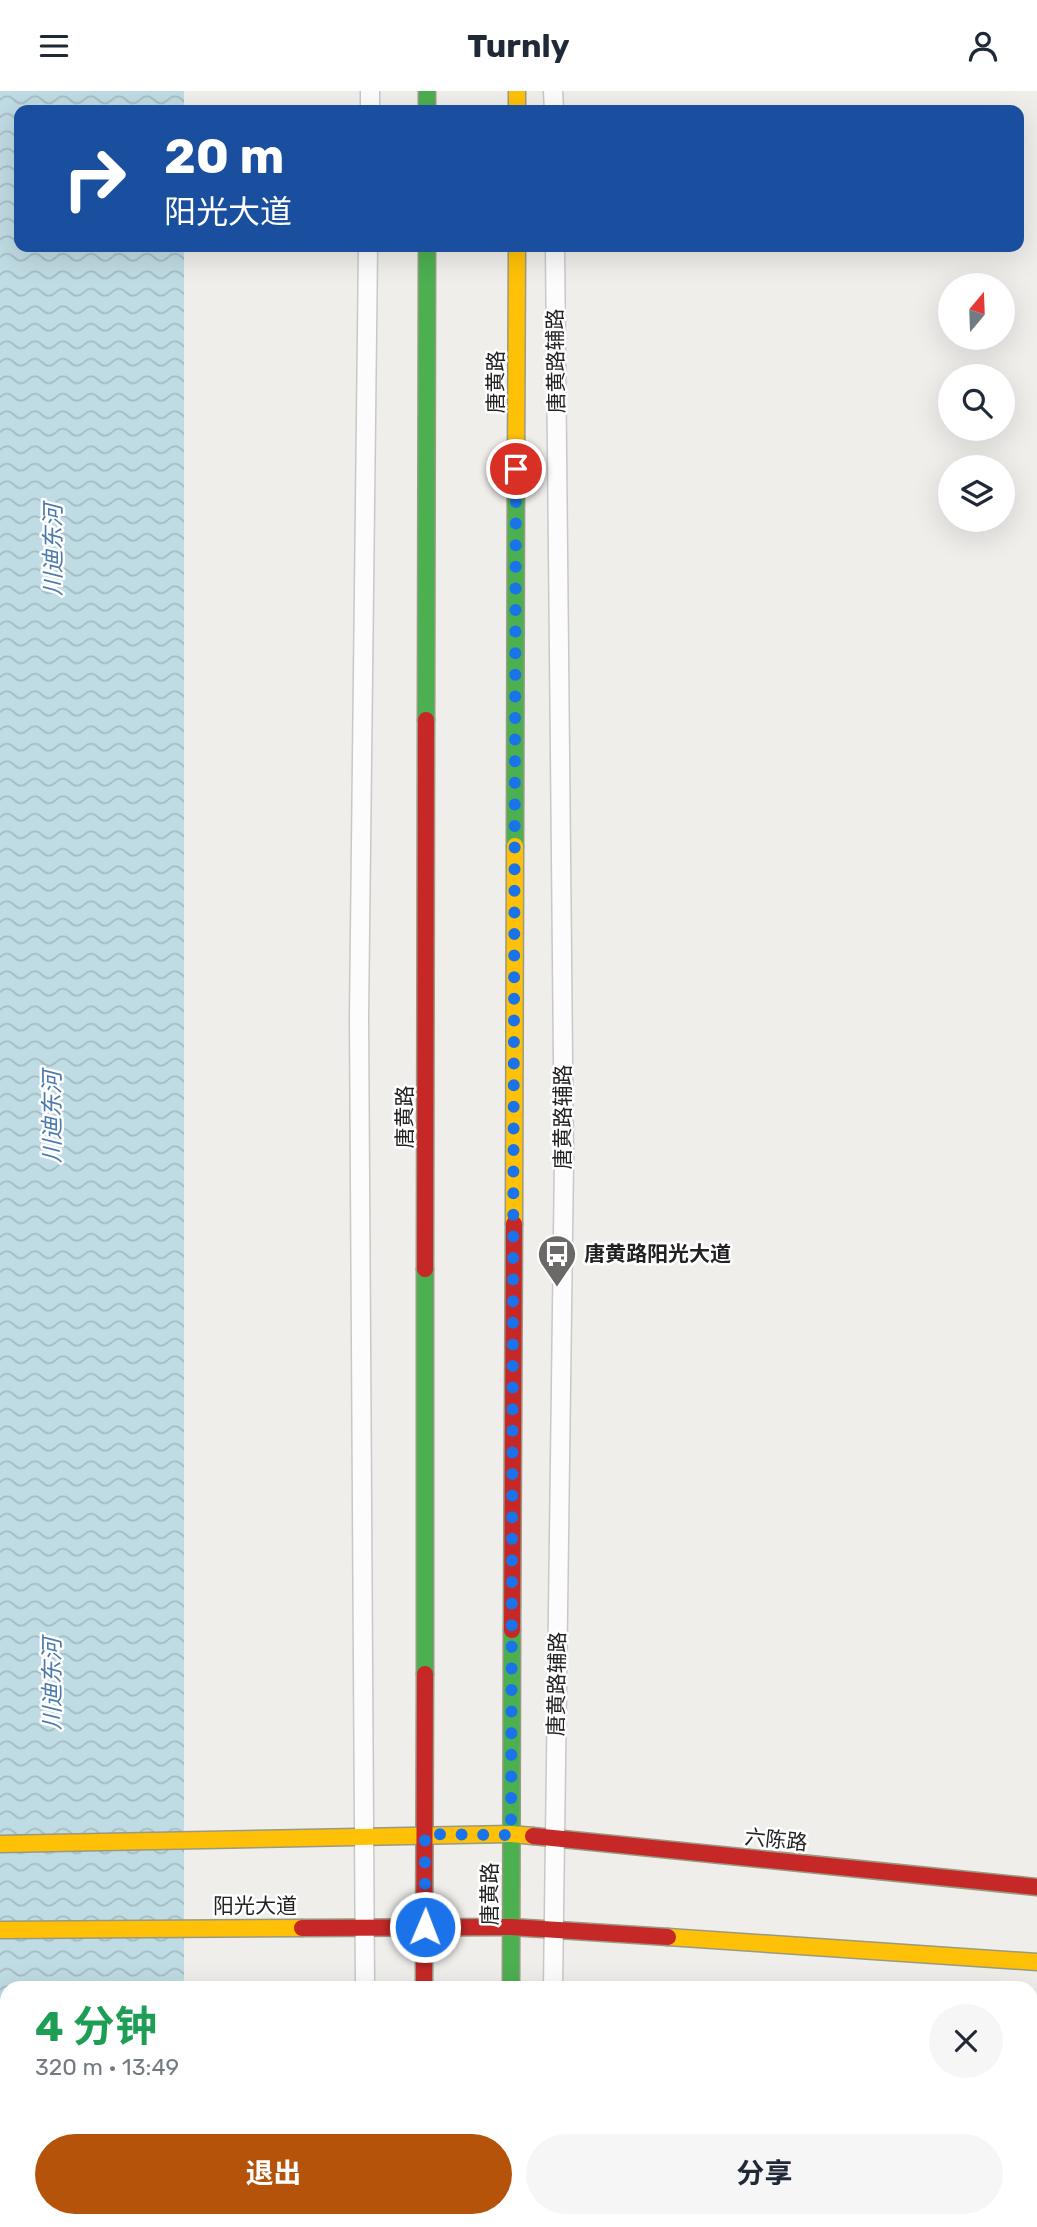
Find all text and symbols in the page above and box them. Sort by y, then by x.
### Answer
icon: menu [35,27,73,65]
text: Turnly [467,27,570,65]
icon: person [964,27,1002,65]
text: 20 m [164,127,285,185]
icon: right [49,133,140,224]
text: 阳光大道 [164,193,292,231]
north arrow [938,273,1015,350]
map controls [938,273,1015,532]
street label: 唐黄路辅路 [542,308,569,414]
street label: 唐黄路 [483,351,508,414]
button: search [938,364,1015,441]
pin [486,439,546,499]
icon: arrive [497,450,535,488]
button: layers [938,455,1015,532]
water label: 川迪东河 [39,500,67,596]
street label: 唐黄路辅路 [550,1065,575,1170]
water label: 川迪东河 [38,1067,66,1163]
street label: 唐黄路 [392,1086,417,1149]
bus stop icon: 唐黄路阳光大道 [536,1233,578,1288]
place label: 唐黄路阳光大道 [584,1241,731,1266]
street label: 唐黄路辅路 [543,1631,570,1737]
water label: 川迪东河 [38,1634,66,1730]
street label: 六陈路 [743,1824,809,1855]
street label: 唐黄路 [477,1863,502,1926]
position arrow [388,1890,462,1964]
street label: 阳光大道 [213,1893,297,1918]
text: 4 分钟 [35,2002,157,2052]
button: close [929,2004,1003,2078]
text: 320 m · 13:49 [35,2053,179,2081]
button: 退出 [35,2134,512,2214]
button: 分享 [526,2134,1003,2214]

